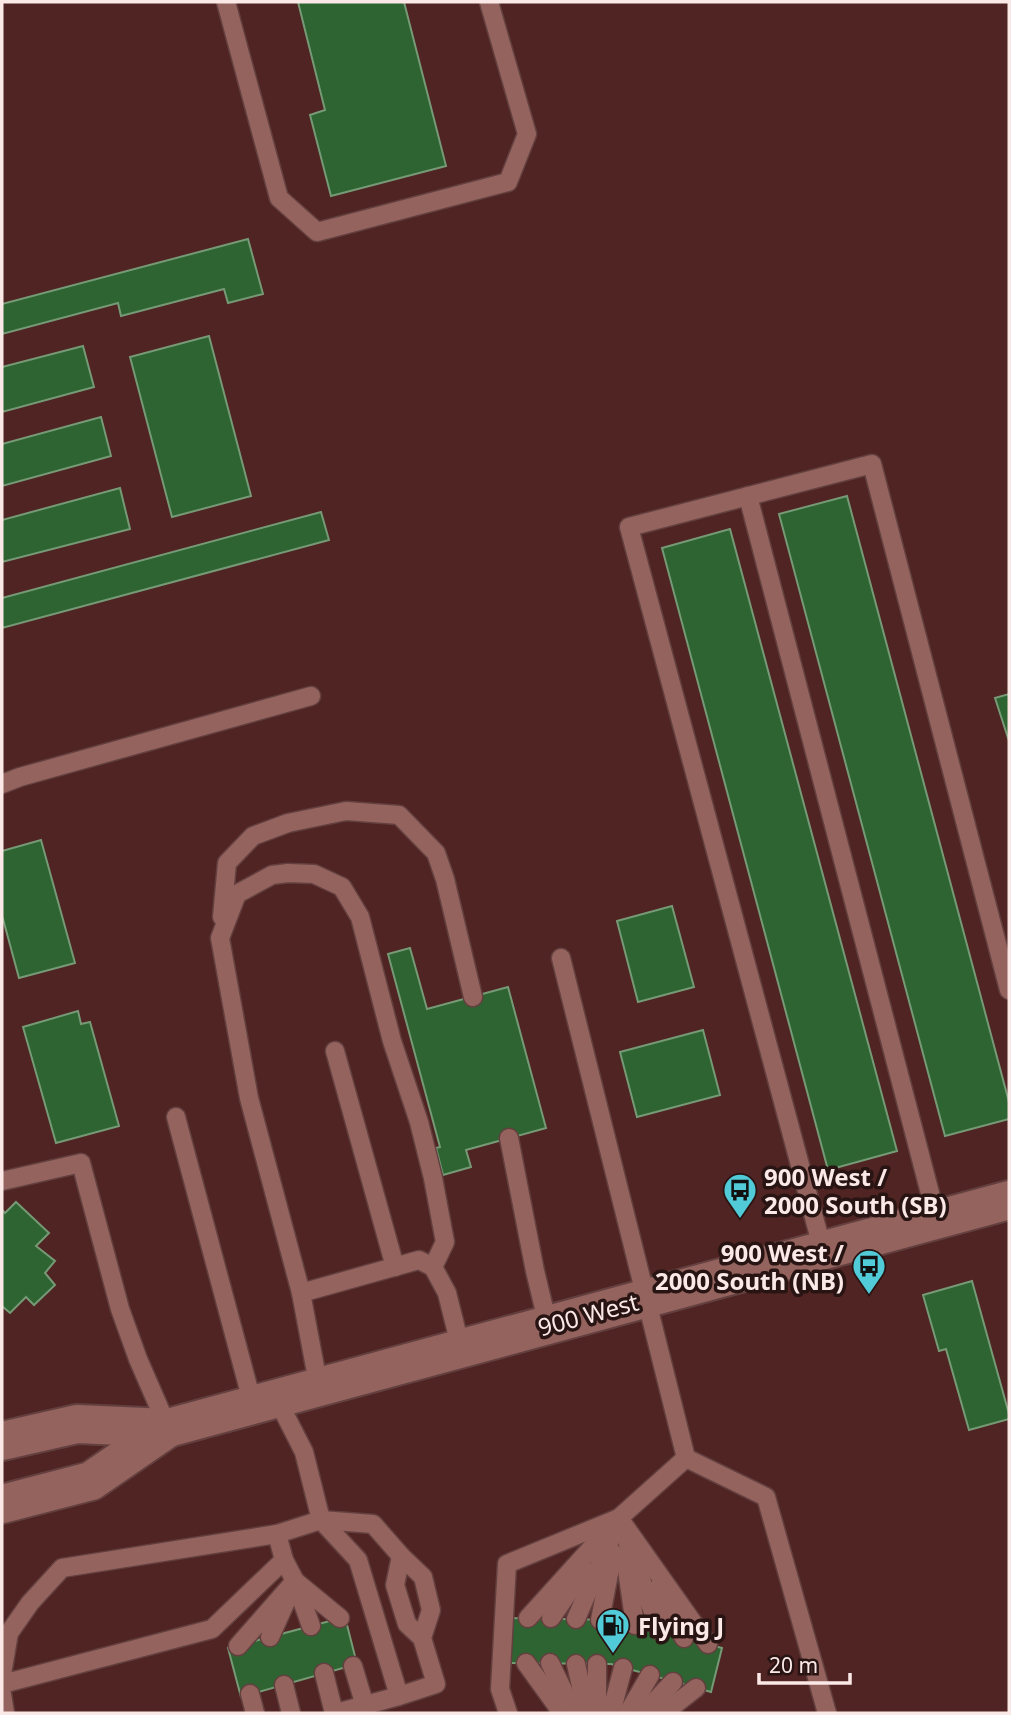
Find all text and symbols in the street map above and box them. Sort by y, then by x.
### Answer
place label: 900 West / 2000 South (SB) [764,1160,947,1221]
bus stop icon: 900 West / 2000 South (SB) [721,1171,759,1220]
place label: 900 West / 2000 South (NB) [655,1236,844,1297]
bus stop icon: 900 West / 2000 South (NB) [850,1247,888,1296]
street label: 900 West [534,1285,642,1343]
fuel station icon: Flying J [594,1606,632,1655]
place label: Flying J [638,1609,724,1642]
scale bar [759,1642,850,1686]
text: 20 m [769,1651,818,1679]

